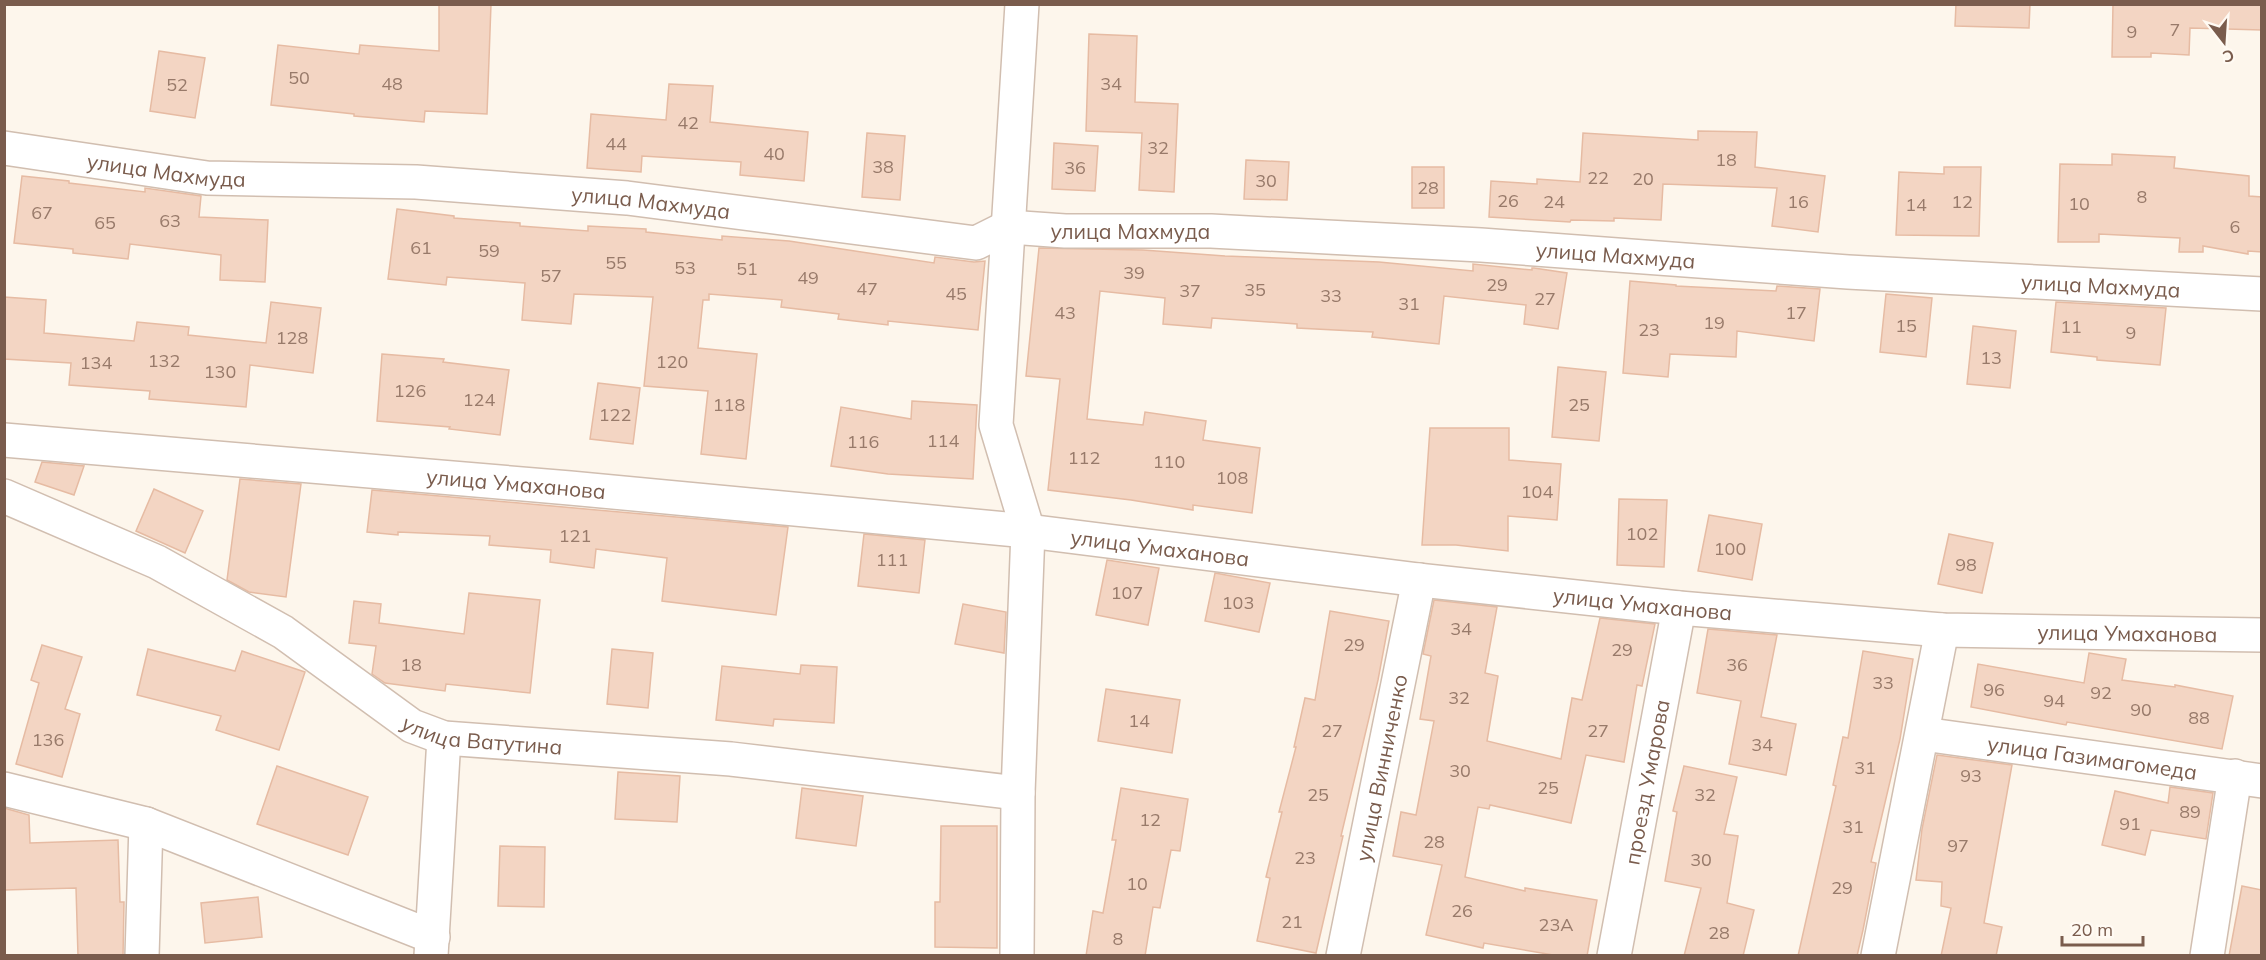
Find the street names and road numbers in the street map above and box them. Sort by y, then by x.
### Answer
street label: улица Махмуда [85,147,246,192]
street label: улица Махмуда [570,181,732,224]
street label: улица Махмуда [1050,217,1210,244]
street label: улица Махмуда [1535,236,1696,274]
street label: улица Махмуда [2020,268,2181,303]
street label: улица Умаханова [425,463,607,504]
street label: улица Умаханова [1069,523,1251,572]
street label: улица Умаханова [1552,582,1733,625]
street label: улица Умаханова [2037,618,2218,647]
street label: улица Винниченко [1349,672,1413,864]
street label: проезд Умарова [1618,697,1675,867]
street label: улица Ватутина [397,710,563,760]
street label: улица Газимагомеда [1986,730,2199,785]

